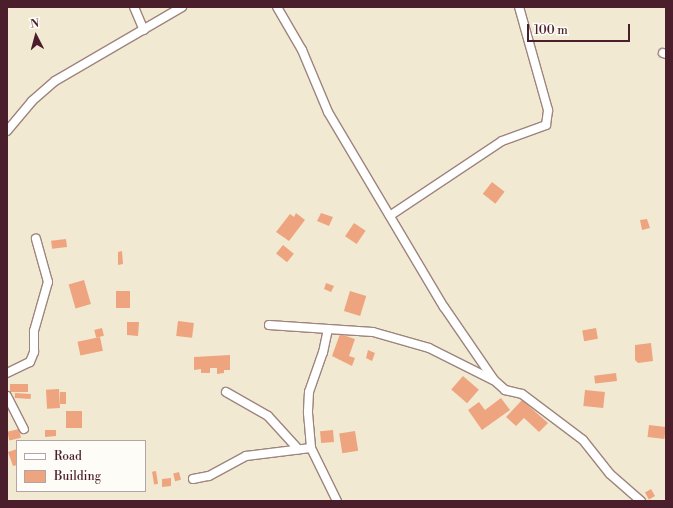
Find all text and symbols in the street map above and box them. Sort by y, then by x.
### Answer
north arrow [16,16,56,56]
scale bar [529,16,632,42]
text: N [30,17,40,31]
text: 100 m [534,23,568,38]
legend [16,440,146,492]
text: Road [54,449,82,464]
text: Building [54,469,101,484]

